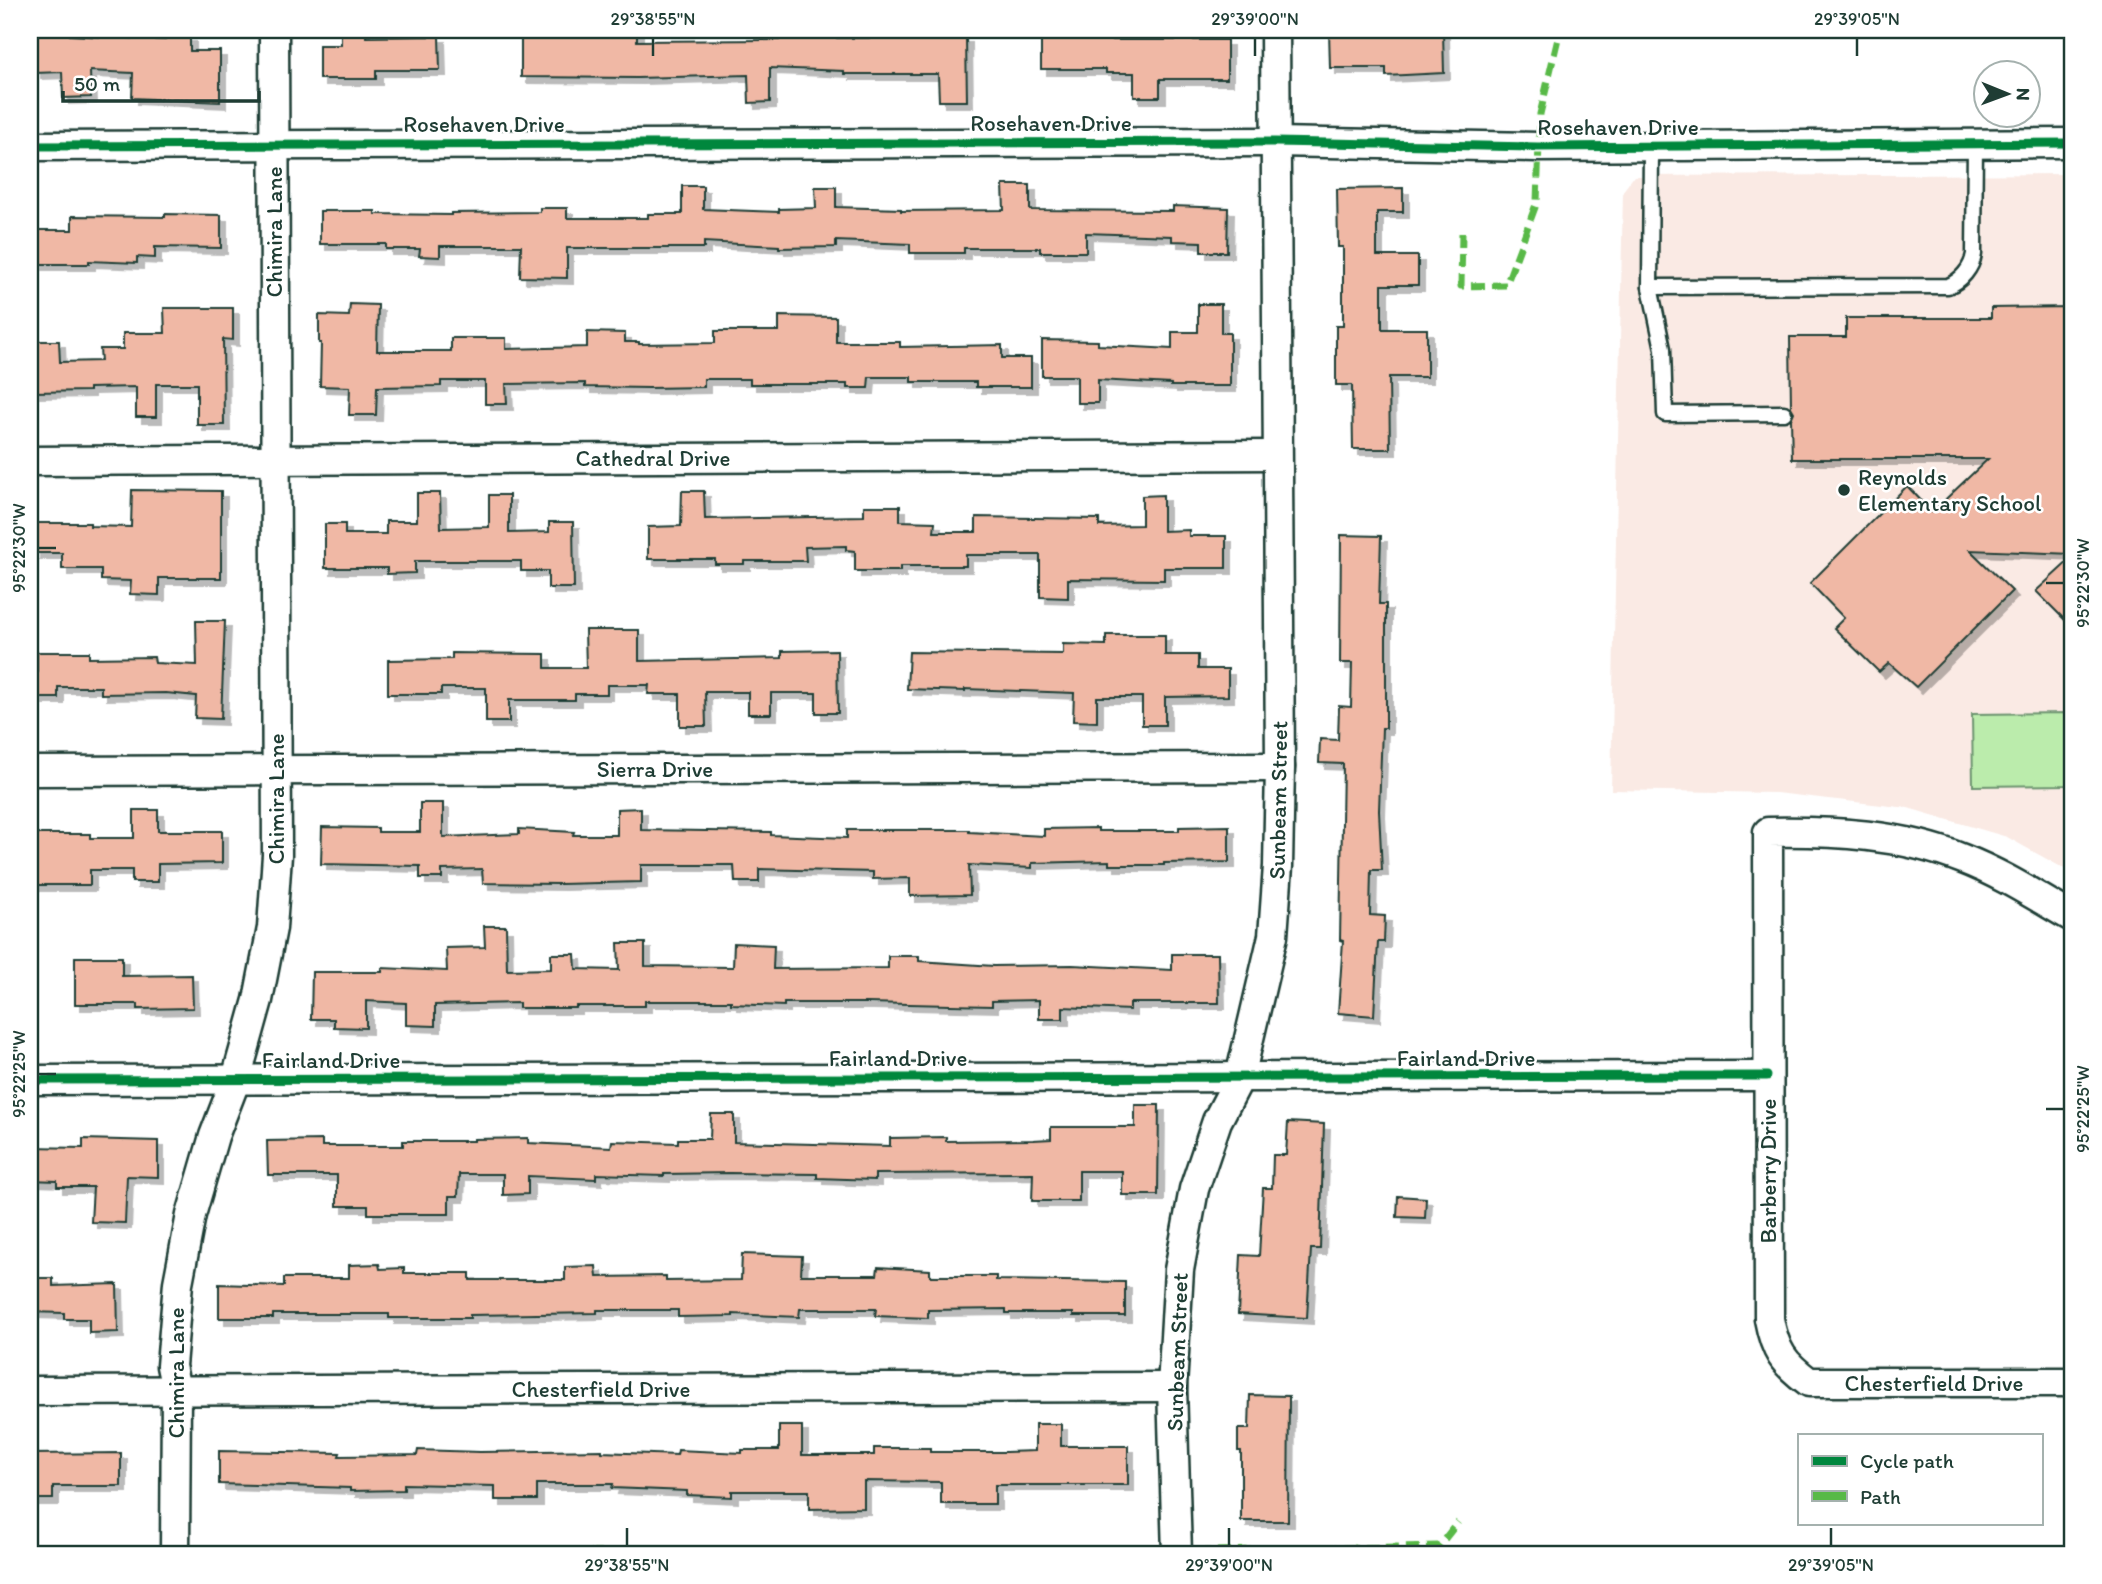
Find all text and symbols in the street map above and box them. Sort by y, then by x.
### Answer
text: 29°38'55"N [611,8,695,30]
text: 29°39'00"N [1211,8,1299,30]
text: 29°39'05"N [1814,8,1900,30]
scale bar [63,60,259,104]
north arrow [1972,60,2042,130]
text: 50 m [74,71,121,96]
text: N [2012,88,2035,101]
street label: Rosehaven Drive [970,109,1132,137]
street label: Rosehaven Drive [403,110,565,138]
street label: Rosehaven Drive [1537,113,1699,141]
street label: Chimira Lane [260,166,288,298]
street label: Cathedral Drive [575,444,731,472]
place label: Reynolds Elementary School [1858,463,2042,517]
marker: Reynolds Elementary School [1836,482,1852,498]
text: 95°22'30"W [8,503,30,593]
text: 95°22'30"W [2072,538,2094,628]
street label: Sunbeam Street [1263,720,1293,880]
street label: Chimira Lane [262,733,290,865]
street label: Sierra Drive [597,755,713,783]
text: 95°22'25"W [8,1030,30,1118]
street label: Fairland Drive [829,1044,967,1072]
street label: Fairland Drive [1397,1044,1535,1072]
street label: Fairland Drive [262,1046,400,1074]
text: 95°22'25"W [2072,1065,2094,1153]
street label: Barberry Drive [1754,1099,1782,1243]
street label: Sunbeam Street [1160,1272,1194,1432]
street label: Chimira Lane [162,1307,190,1439]
street label: Chesterfield Drive [1845,1369,2023,1397]
street label: Chesterfield Drive [512,1375,690,1403]
legend [1798,1434,2042,1524]
text: Cycle path [1860,1448,1954,1473]
text: Path [1860,1484,1901,1509]
text: 29°38'55"N [585,1554,669,1576]
text: 29°39'00"N [1185,1554,1273,1576]
text: 29°39'05"N [1788,1554,1874,1576]

